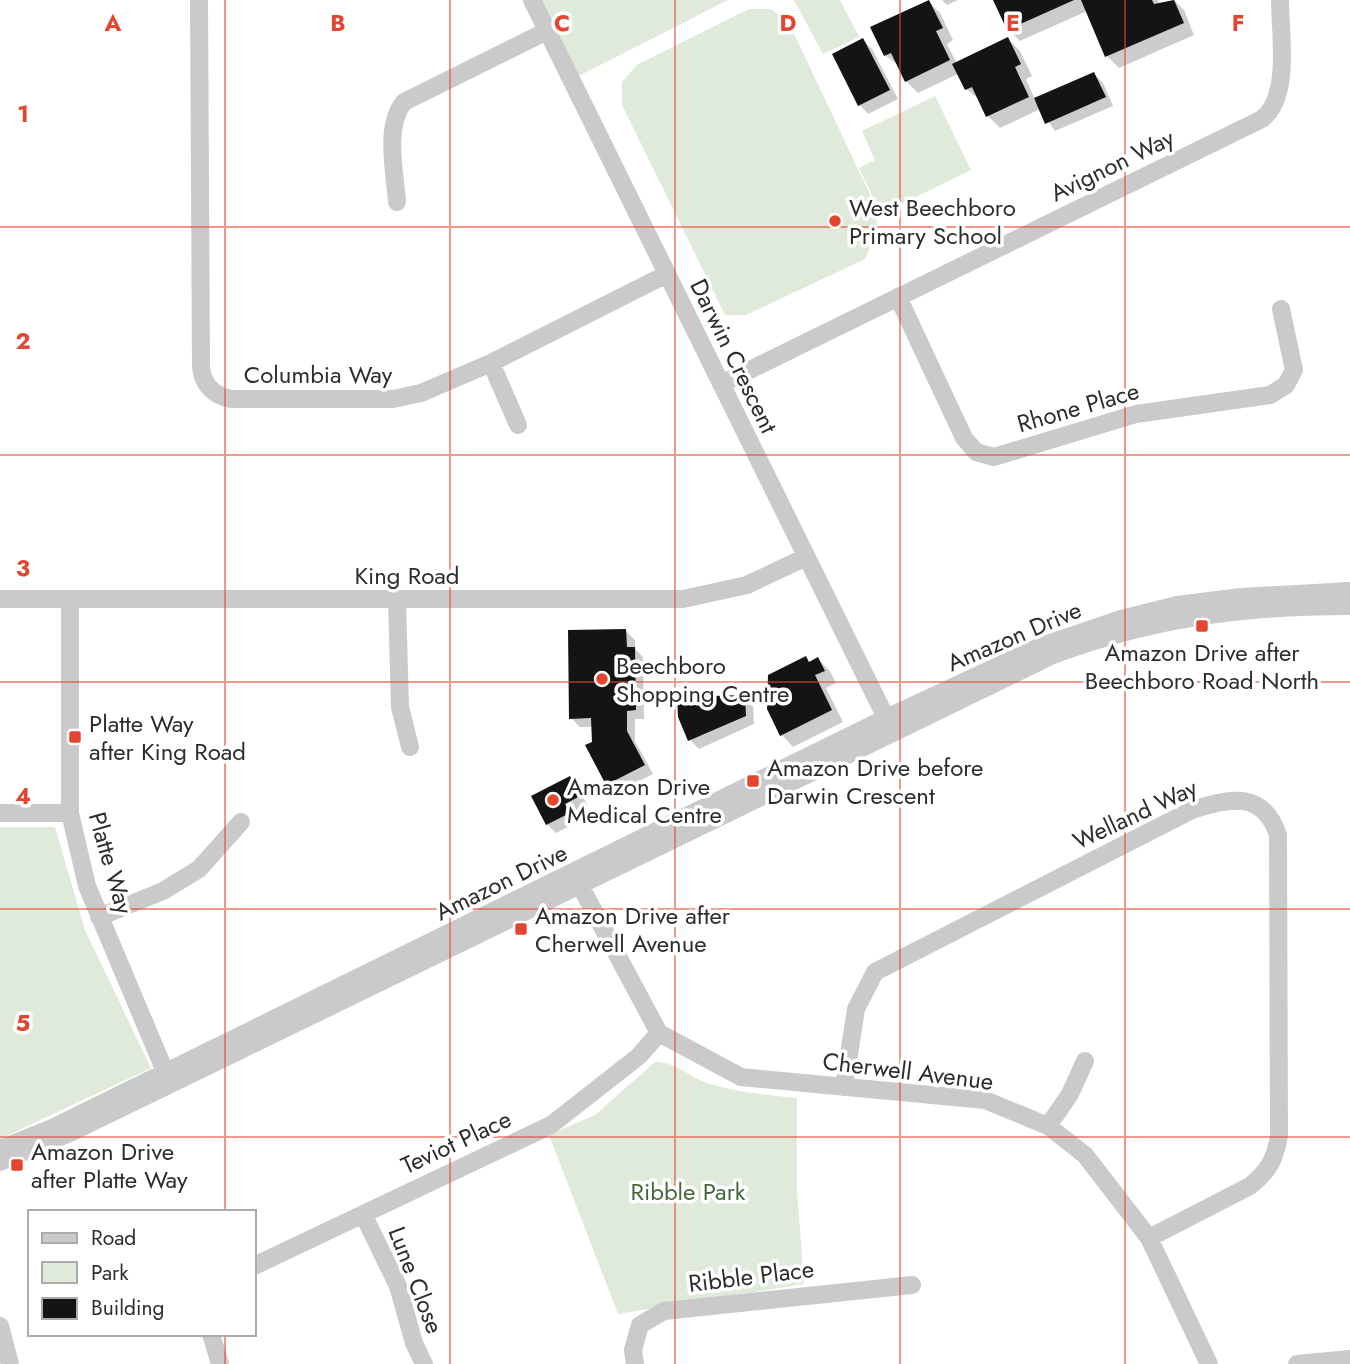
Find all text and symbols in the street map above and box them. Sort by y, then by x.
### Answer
text: A [104,6,122,40]
text: B [330,6,346,40]
text: C [554,6,570,40]
text: D [780,6,797,40]
text: E [1006,6,1020,40]
text: F [1232,6,1244,40]
text: 1 [17,97,29,131]
street label: Avignon Way [1044,120,1180,210]
place label: West Beechboro Primary School [849,190,1016,253]
marker: West Beechboro Primary School [827,213,843,229]
street label: Darwin Crescent [682,273,787,439]
text: 2 [15,324,31,358]
street label: Columbia Way [244,357,393,392]
street label: Rhone Place [1013,373,1143,441]
text: 3 [16,551,30,585]
street label: King Road [354,558,460,593]
street label: Amazon Drive [941,592,1087,680]
marker: Amazon Drive after Beechboro Road North [1194,618,1210,634]
place label: Amazon Drive after Beechboro Road North [1085,635,1319,698]
place label: Beechboro Shopping Centre [616,648,789,711]
marker: Beechboro Shopping Centre [594,671,610,687]
place label: Platte Way after King Road [89,706,246,769]
marker: Platte Way after King Road [67,729,83,745]
place label: Amazon Drive before Darwin Crescent [767,750,983,813]
place label: Amazon Drive Medical Centre [567,769,722,832]
street label: Welland Way [1067,770,1203,858]
marker: Amazon Drive before Darwin Crescent [745,773,761,789]
text: 4 [15,779,31,813]
marker: Amazon Drive Medical Centre [545,792,561,808]
street label: Platte Way [80,808,142,919]
street label: Amazon Drive [429,835,573,929]
place label: Amazon Drive after Cherwell Avenue [535,898,731,961]
marker: Amazon Drive after Cherwell Avenue [513,921,529,937]
text: 5 [16,1006,30,1040]
street label: Cherwell Avenue [821,1043,995,1099]
street label: Teviot Place [395,1101,517,1183]
place label: Amazon Drive after Platte Way [31,1134,188,1197]
marker: Amazon Drive after Platte Way [9,1157,25,1173]
park label: Ribble Park [631,1174,746,1209]
legend [28,1210,256,1336]
street label: Lune Close [380,1221,452,1339]
text: Road [91,1223,136,1253]
street label: Ribble Place [686,1251,816,1301]
text: Park [91,1258,129,1288]
text: Building [91,1293,164,1323]

